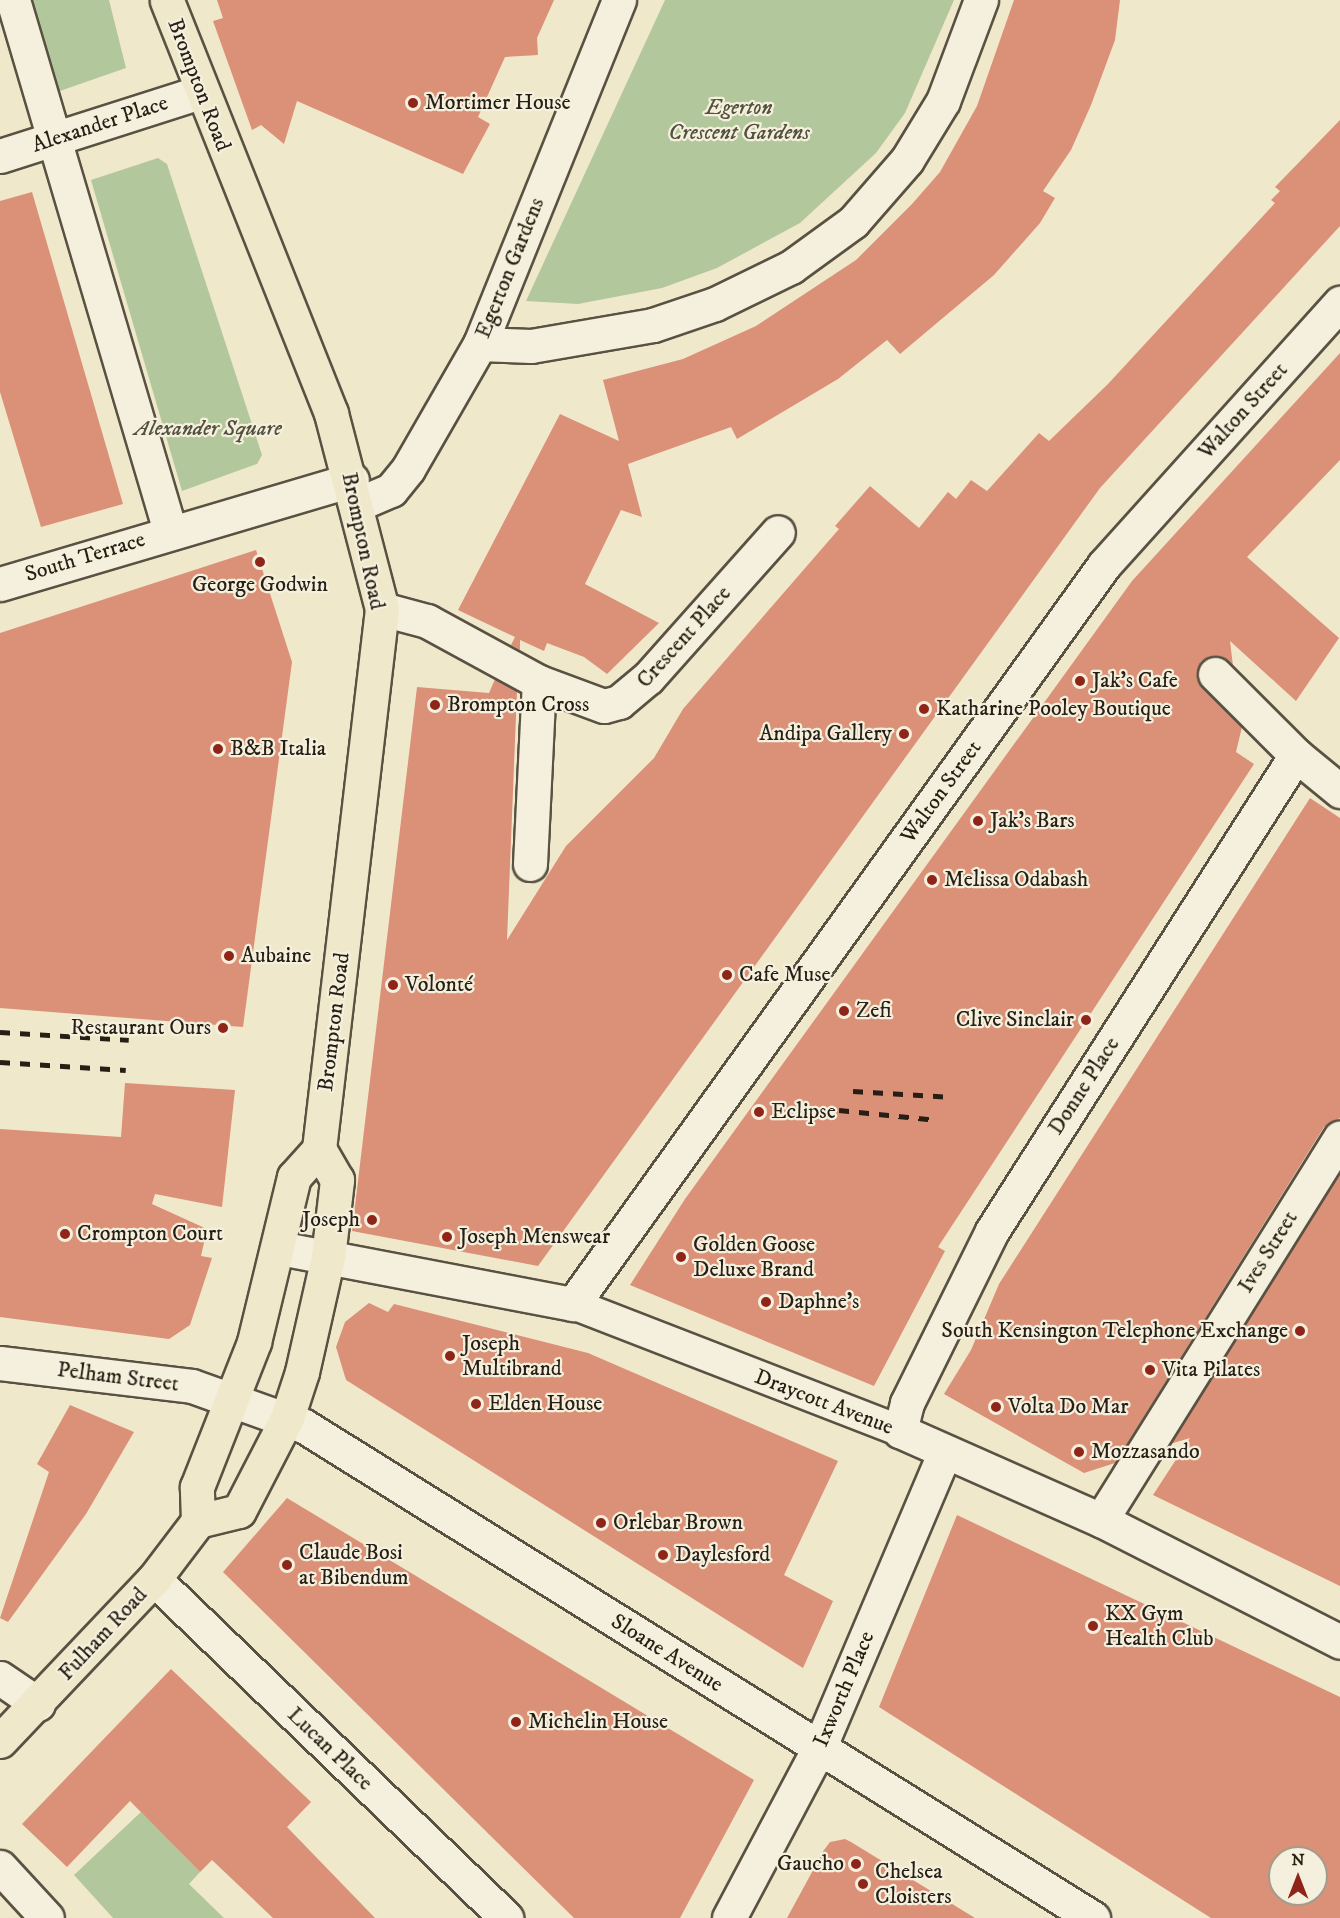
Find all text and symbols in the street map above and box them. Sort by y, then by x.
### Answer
street label: Brompton Road [162,15,236,155]
street label: Alexander Place [29,90,171,158]
place label: Mortimer House [425,90,571,116]
park label: Egerton Crescent Gardens [668,94,810,146]
marker: Mortimer House [406,96,420,110]
street label: Egerton Gardens [470,194,550,342]
street label: Walton Street [1193,357,1293,465]
park label: Alexander Square [134,416,282,442]
street label: Brompton Road [336,470,390,612]
street label: South Terrace [22,526,148,588]
marker: George Godwin [253,555,267,569]
place label: George Godwin [192,572,328,598]
street label: Crescent Place [631,581,737,693]
place label: Jak's Cafe [1092,668,1178,694]
marker: Jak's Cafe [1073,674,1087,688]
place label: Brompton Cross [447,692,589,718]
place label: Katharine Pooley Boutique [936,696,1171,722]
marker: Brompton Cross [428,698,442,712]
marker: Katharine Pooley Boutique [917,702,931,716]
place label: Andipa Gallery [759,721,892,747]
marker: Andipa Gallery [897,727,911,741]
street label: Walton Street [895,735,987,849]
place label: B&B Italia [230,736,326,762]
marker: B&B Italia [211,742,225,756]
place label: Jak's Bars [990,808,1075,834]
marker: Jak's Bars [971,814,985,828]
place label: Melissa Odabash [944,867,1088,893]
marker: Melissa Odabash [925,873,939,887]
place label: Aubaine [241,943,311,969]
marker: Aubaine [222,949,236,963]
street label: Brompton Road [312,951,356,1093]
place label: Cafe Muse [739,962,831,988]
marker: Cafe Muse [720,968,734,982]
place label: Volonté [405,972,473,998]
marker: Volonté [386,978,400,992]
place label: Zefi [856,998,892,1024]
marker: Zefi [837,1004,851,1018]
place label: Clive Sinclair [956,1007,1074,1033]
marker: Clive Sinclair [1079,1013,1093,1027]
place label: Restaurant Ours [71,1015,211,1041]
marker: Restaurant Ours [216,1021,230,1035]
street label: Donne Place [1043,1032,1125,1140]
place label: Eclipse [771,1099,836,1125]
marker: Eclipse [752,1105,766,1119]
street label: Ives Street [1233,1206,1303,1298]
place label: Joseph [302,1207,360,1233]
marker: Joseph [365,1213,379,1227]
place label: Crompton Court [77,1221,223,1247]
place label: Joseph Menswear [459,1224,610,1250]
marker: Crompton Court [58,1227,72,1241]
marker: Joseph Menswear [440,1230,454,1244]
place label: Golden Goose Deluxe Brand [693,1231,815,1282]
marker: Golden Goose Deluxe Brand [674,1250,688,1264]
place label: Daphne's [778,1289,859,1315]
marker: Daphne's [759,1295,773,1309]
place label: South Kensington Telephone Exchange [941,1318,1288,1344]
marker: South Kensington Telephone Exchange [1293,1324,1307,1338]
place label: Joseph Multibrand [462,1330,562,1382]
marker: Joseph Multibrand [443,1349,457,1363]
street label: Pelham Street [56,1356,180,1398]
place label: Vita Pilates [1162,1357,1260,1383]
street label: Draycott Avenue [751,1363,897,1441]
marker: Vita Pilates [1143,1363,1157,1377]
place label: Elden House [488,1391,602,1417]
place label: Volta Do Mar [1008,1394,1128,1420]
marker: Elden House [469,1397,483,1411]
marker: Volta Do Mar [989,1400,1003,1414]
place label: Mozzasando [1091,1439,1200,1465]
marker: Mozzasando [1072,1445,1086,1459]
place label: Orlebar Brown [613,1510,743,1536]
marker: Orlebar Brown [594,1516,608,1530]
place label: Claude Bosi at Bibendum [299,1539,409,1591]
place label: Daylesford [675,1542,770,1568]
marker: Daylesford [656,1548,670,1562]
marker: Claude Bosi at Bibendum [280,1558,294,1572]
street label: Fulham Road [53,1582,153,1686]
place label: KX Gym Health Club [1105,1600,1214,1652]
street label: Sloane Avenue [606,1608,728,1698]
marker: KX Gym Health Club [1086,1619,1100,1633]
street label: Ixworth Place [808,1627,880,1751]
street label: Lucan Place [282,1702,378,1796]
place label: Michelin House [528,1709,668,1735]
marker: Michelin House [509,1715,523,1729]
north arrow [1268,1846,1328,1906]
text: N [1291,1850,1305,1870]
place label: Gaucho [777,1851,844,1877]
marker: Gaucho [849,1857,863,1871]
place label: Chelsea Cloisters [875,1858,952,1910]
marker: Chelsea Cloisters [856,1877,870,1891]

